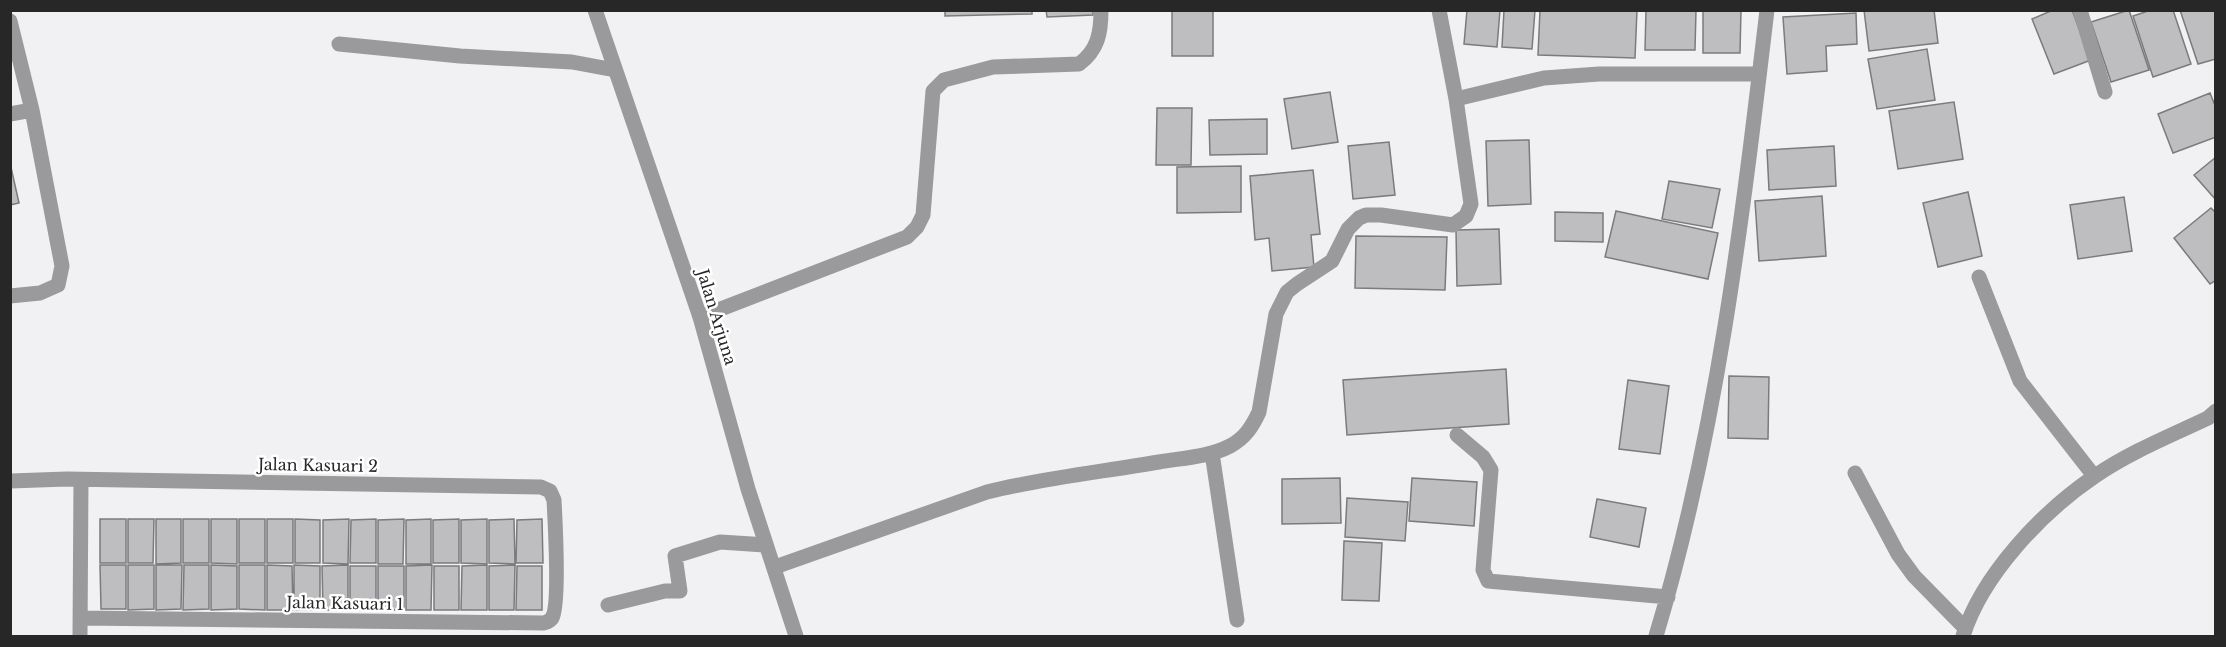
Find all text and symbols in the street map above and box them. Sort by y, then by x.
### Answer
street label: Jalan Arjuna [692,265,741,367]
street label: Jalan Kasuari 2 [256,454,378,476]
street label: Jalan Kasuari 1 [284,592,404,614]

